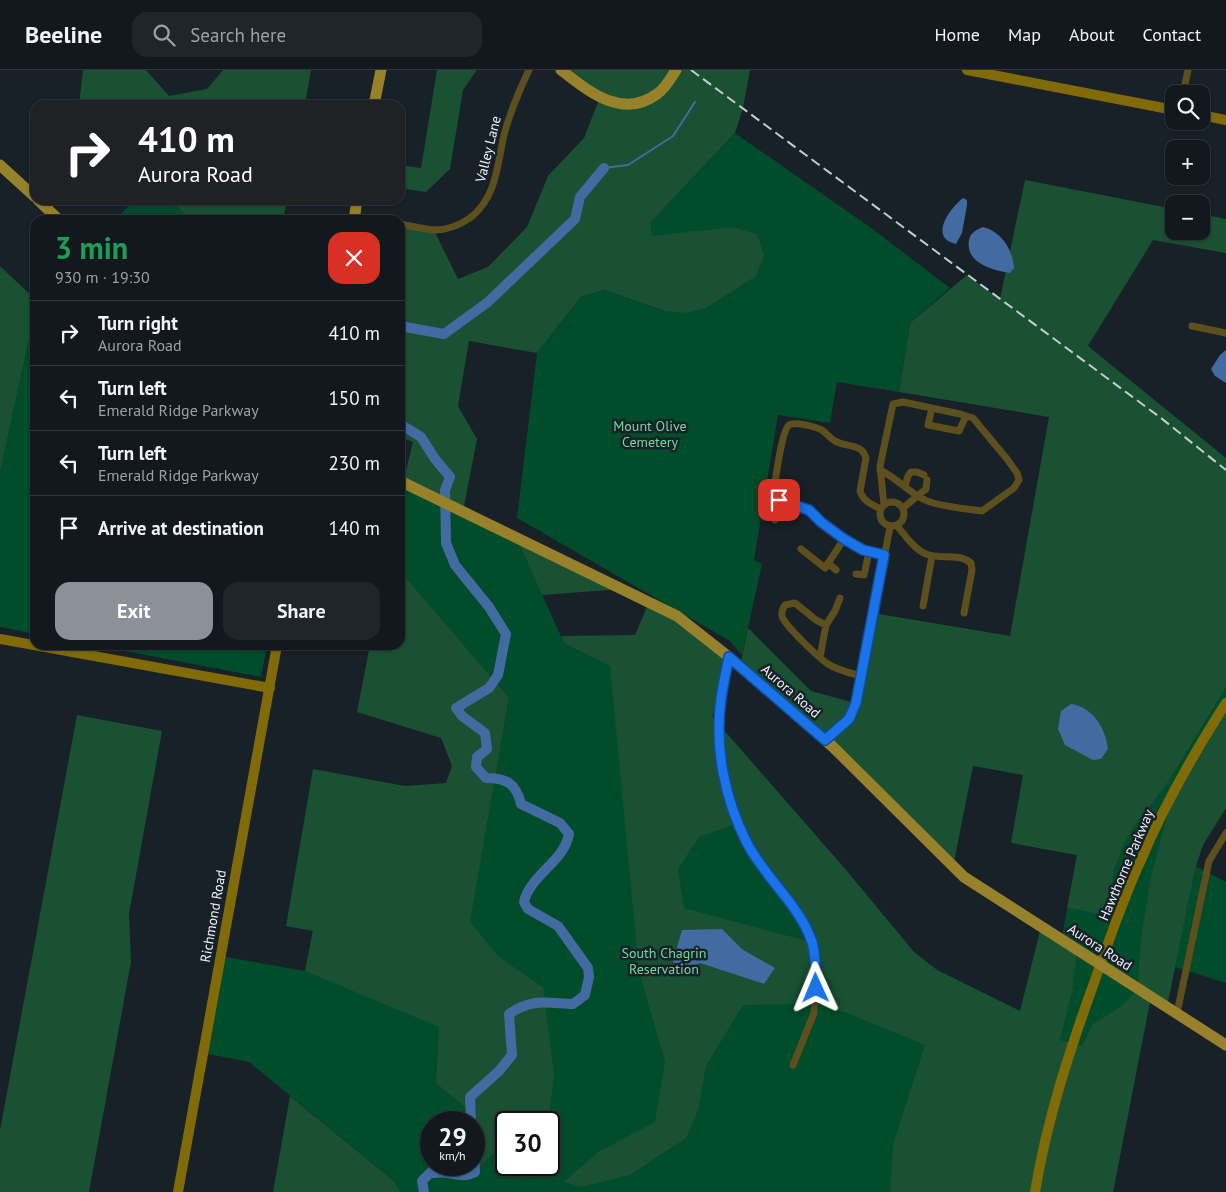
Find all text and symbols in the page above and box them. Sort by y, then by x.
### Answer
search box [132,12,482,57]
text: Beeline [25,19,102,50]
icon: search [150,21,178,49]
text: Search here [190,23,286,47]
text: Home [934,23,980,46]
text: Map [1008,23,1041,46]
text: About [1069,23,1115,46]
text: Contact [1143,23,1201,46]
map controls [1165,85,1210,240]
button: search [1165,85,1210,130]
street label: Valley Lane [471,114,505,185]
text: 410 m [138,116,235,162]
icon: right [55,120,120,185]
button: + [1165,140,1210,185]
text: Aurora Road [138,160,253,188]
button: − [1165,195,1210,240]
text: 3 min [55,228,128,267]
button: close [328,232,380,284]
text: 930 m · 19:30 [55,267,150,287]
text: Turn right [98,311,178,335]
icon: right [55,319,83,347]
text: 410 m [328,321,380,345]
text: Aurora Road [98,335,182,355]
text: Turn left [98,376,167,400]
icon: left [55,384,83,412]
text: 150 m [328,386,380,410]
text: Emerald Ridge Parkway [98,400,259,420]
park label: Mount Olive Cemetery [613,417,687,451]
text: Turn left [98,441,167,465]
icon: left [55,449,83,477]
text: 230 m [328,451,380,475]
text: Emerald Ridge Parkway [98,465,259,485]
pin [758,479,800,521]
icon: arrive [765,486,793,514]
icon: arrive [55,514,83,542]
text: Arrive at destination [98,516,264,540]
text: 140 m [328,516,380,540]
button: Exit [55,582,213,640]
button: Share [223,582,380,640]
street label: Aurora Road [758,660,824,722]
street label: Hawthorne Parkway [1094,806,1158,923]
street label: Richmond Road [196,868,230,964]
street label: Aurora Road [1064,920,1136,974]
park label: South Chagrin Reservation [622,944,706,978]
position arrow [789,961,841,1013]
speed limit sign: 30 [495,1111,560,1176]
text: 29 [438,1121,467,1153]
text: km/h [439,1148,466,1163]

